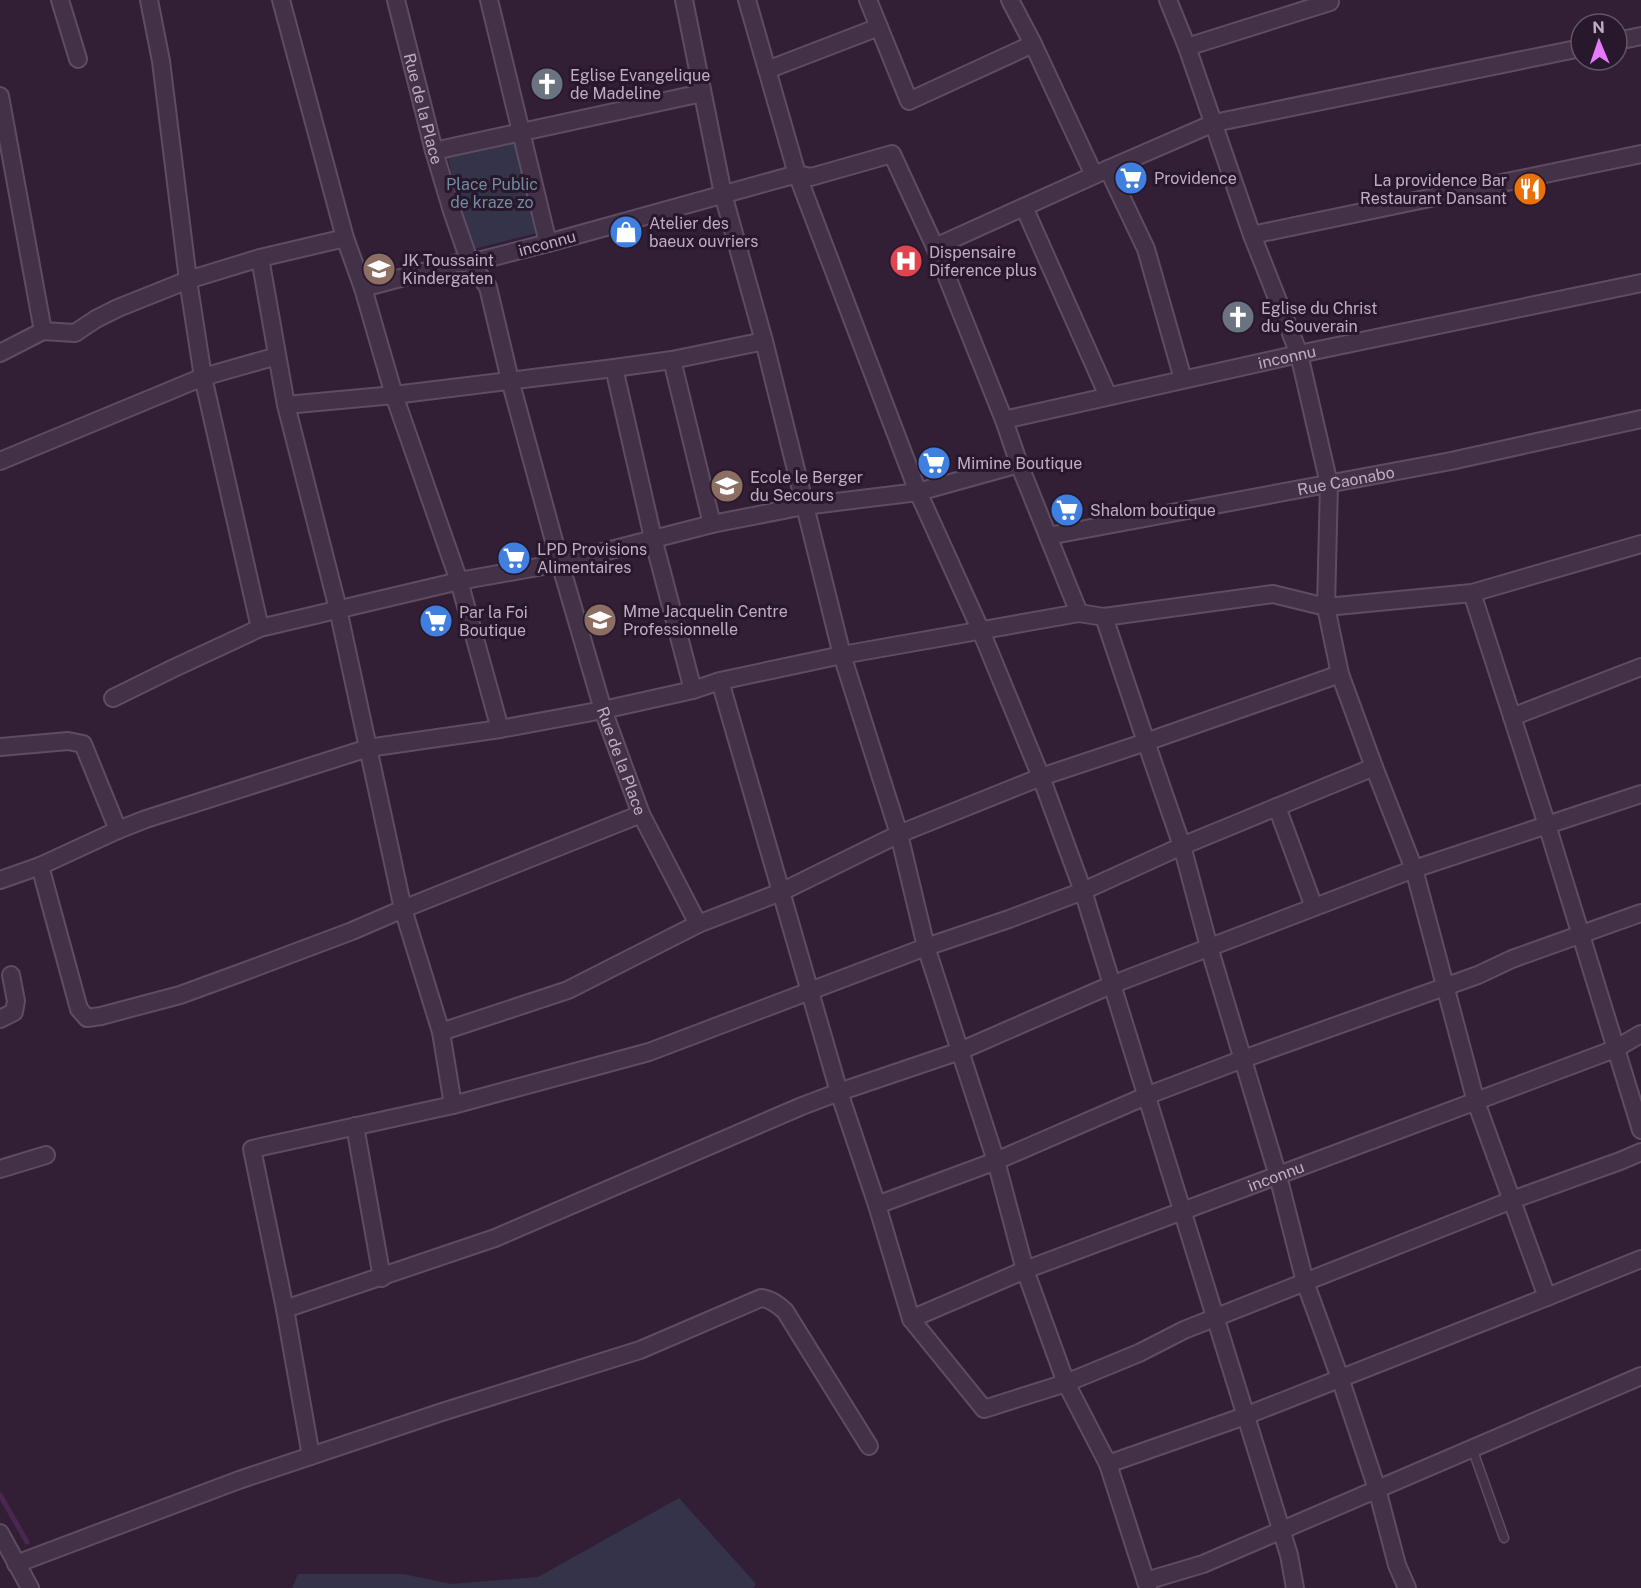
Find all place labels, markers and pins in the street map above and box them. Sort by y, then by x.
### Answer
church icon: Eglise Evangelique de Madeline [529,66,565,102]
place label: Eglise Evangelique de Madeline [570,66,710,103]
supermarket icon: Providence [1113,160,1149,196]
place label: Providence [1154,169,1237,188]
place label: La providence Bar Restaurant Dansant [1360,171,1507,208]
restaurant icon: La providence Bar Restaurant Dansant [1512,171,1548,207]
shop icon: Atelier des baeux ouvriers [608,214,644,250]
place label: Atelier des baeux ouvriers [649,214,758,251]
hospital icon: Dispensaire Diference plus [888,243,924,279]
place label: Dispensaire Diference plus [929,243,1037,280]
school or university icon: JK Toussaint Kindergaten [361,251,397,287]
place label: JK Toussaint Kindergaten [402,251,494,288]
church icon: Eglise du Christ du Souverain [1220,299,1256,335]
place label: Eglise du Christ du Souverain [1261,299,1377,336]
supermarket icon: Mimine Boutique [916,445,952,481]
place label: Mimine Boutique [957,454,1082,473]
school or university icon: Ecole le Berger du Secours [709,468,745,504]
place label: Ecole le Berger du Secours [750,468,863,505]
supermarket icon: Shalom boutique [1049,492,1085,528]
place label: Shalom boutique [1090,501,1216,520]
supermarket icon: LPD Provisions Alimentaires [496,540,532,576]
place label: LPD Provisions Alimentaires [537,540,647,577]
school or university icon: Mme Jacquelin Centre Professionnelle [582,602,618,638]
place label: Mme Jacquelin Centre Professionnelle [623,602,788,639]
supermarket icon: Par la Foi Boutique [418,603,454,639]
place label: Par la Foi Boutique [459,603,528,640]

